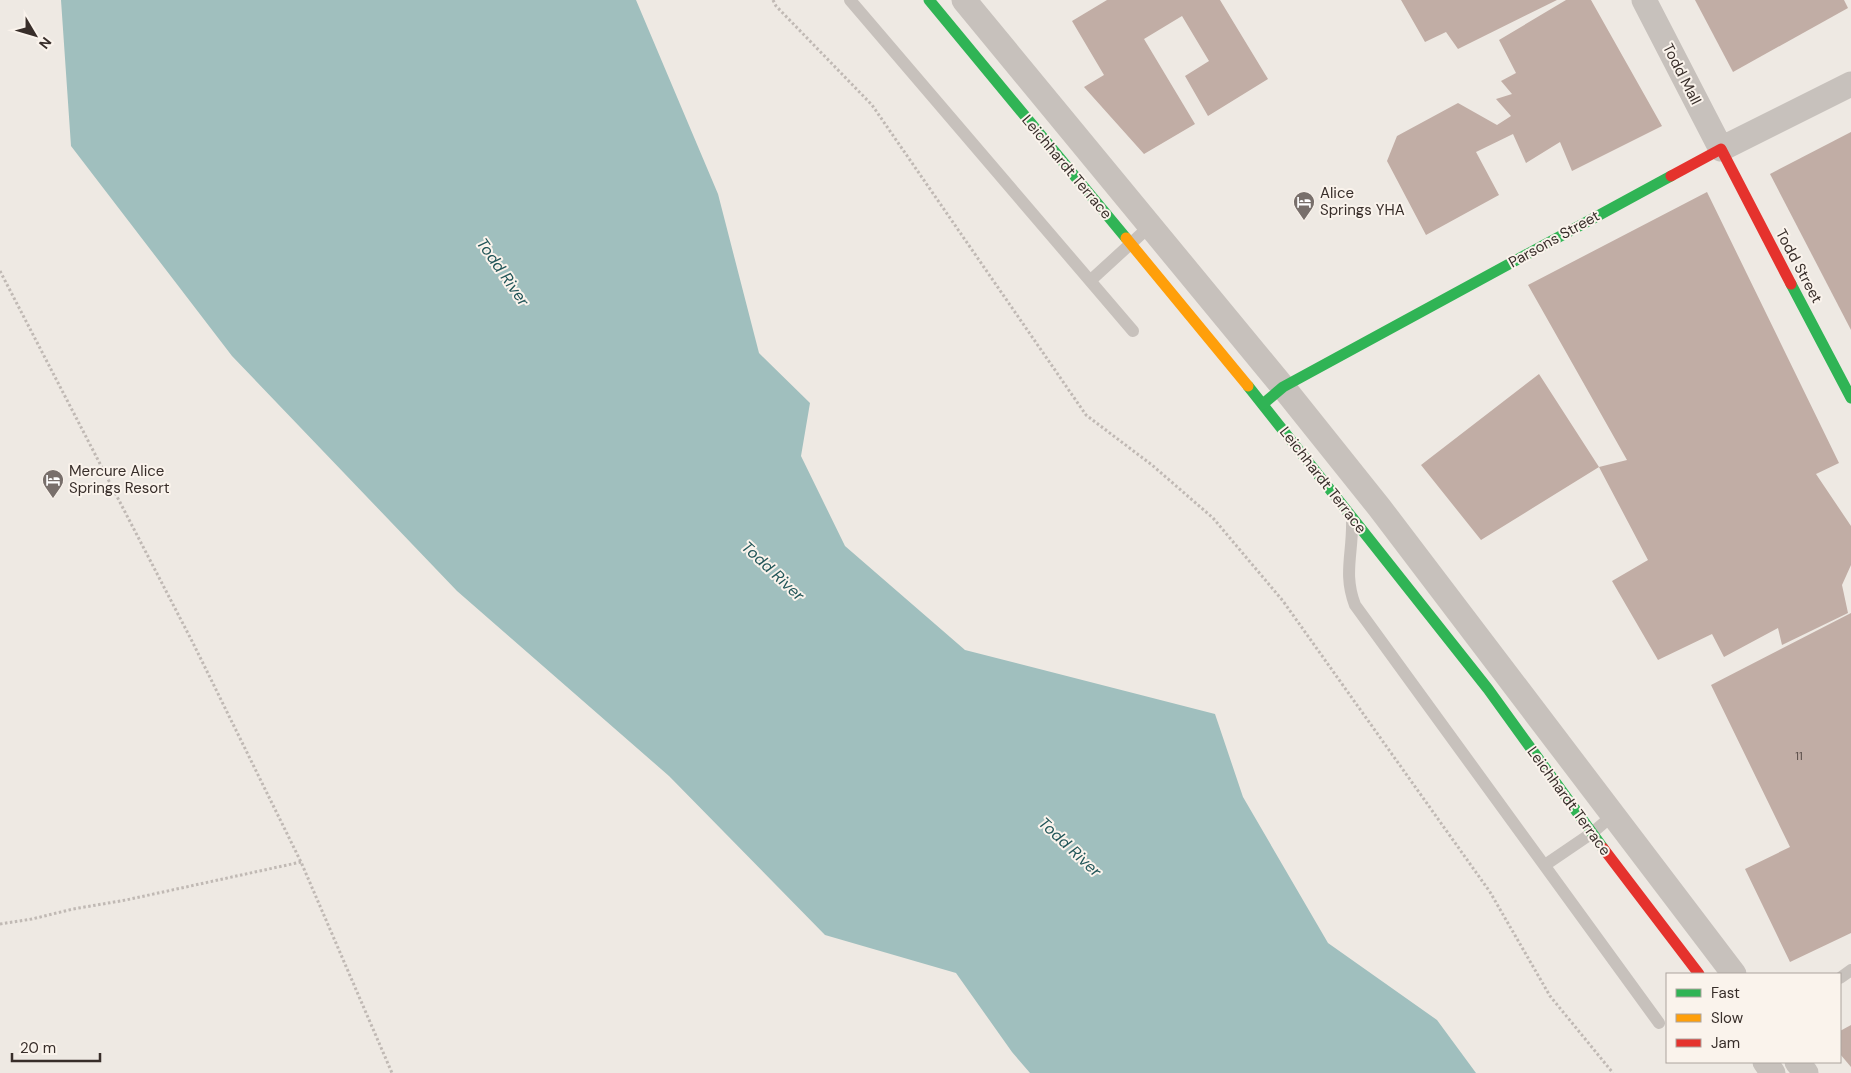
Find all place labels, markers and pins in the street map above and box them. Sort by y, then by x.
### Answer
place label: Alice Springs YHA [1320,183,1405,220]
hotel icon: Alice Springs YHA [1292,190,1316,221]
place label: Mercure Alice Springs Resort [69,461,170,498]
hotel icon: Mercure Alice Springs Resort [41,468,65,499]

